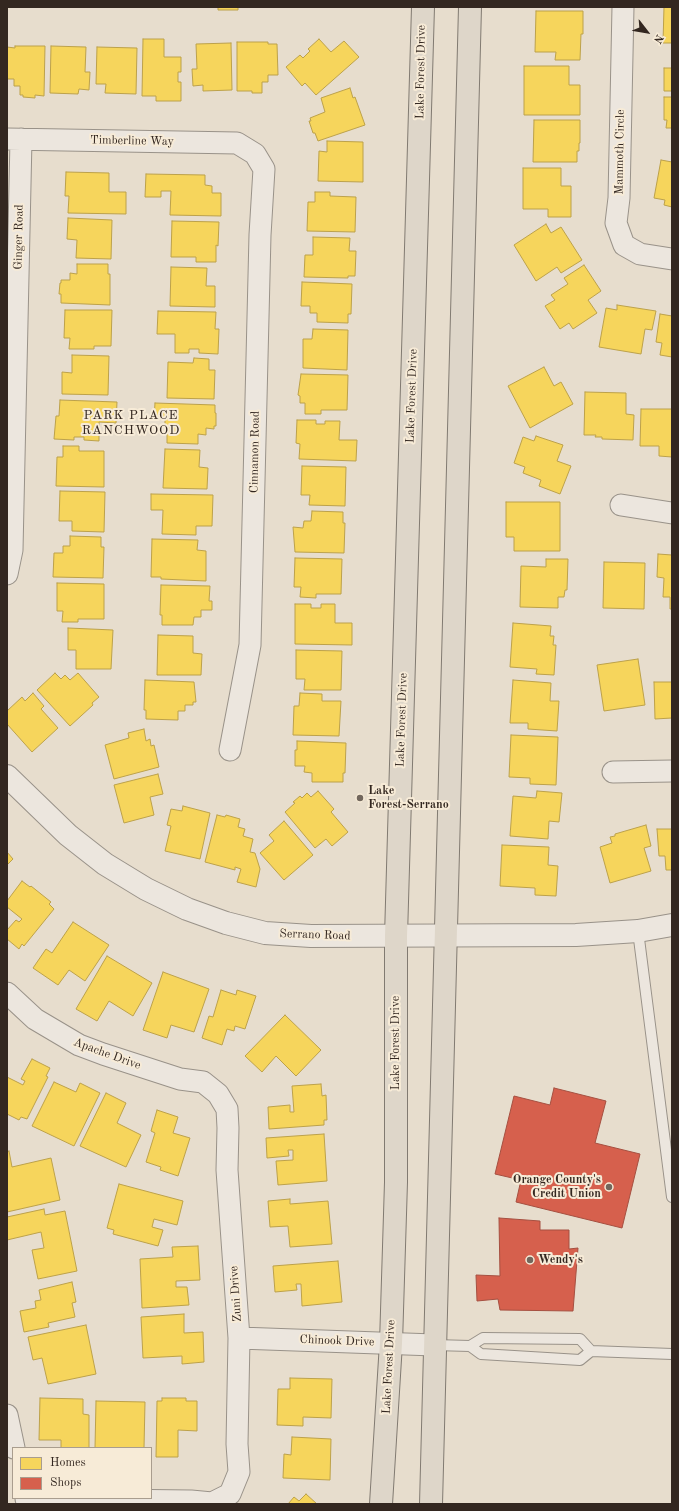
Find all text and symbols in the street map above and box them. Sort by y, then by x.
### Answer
north arrow [627,12,667,52]
street label: Lake Forest Drive [413,25,429,119]
text: N [651,32,665,45]
street label: Mammoth Circle [612,109,628,195]
street label: Timberline Way [90,133,174,149]
street label: Ginger Road [11,204,27,270]
street label: Lake Forest Drive [403,349,421,443]
district label: PARK PLACE RANCHWOOD [82,408,180,439]
street label: Cinnamon Road [247,411,263,493]
street label: Lake Forest Drive [393,673,411,767]
place label: Lake Forest-Serrano [368,784,449,812]
marker: Lake Forest-Serrano [355,793,365,803]
street label: Serrano Road [279,927,351,943]
street label: Lake Forest Drive [389,996,403,1090]
street label: Apache Drive [71,1035,143,1073]
place label: Orange County's Credit Union [513,1173,601,1201]
marker: Orange County's Credit Union [604,1182,614,1192]
place label: Wendy's [538,1253,583,1267]
marker: Wendy's [525,1255,535,1265]
street label: Zuni Drive [227,1265,245,1323]
street label: Lake Forest Drive [379,1320,399,1414]
street label: Chinook Drive [299,1333,375,1349]
legend [12,1447,152,1499]
text: Homes [50,1457,86,1469]
text: Shops [50,1477,81,1489]

